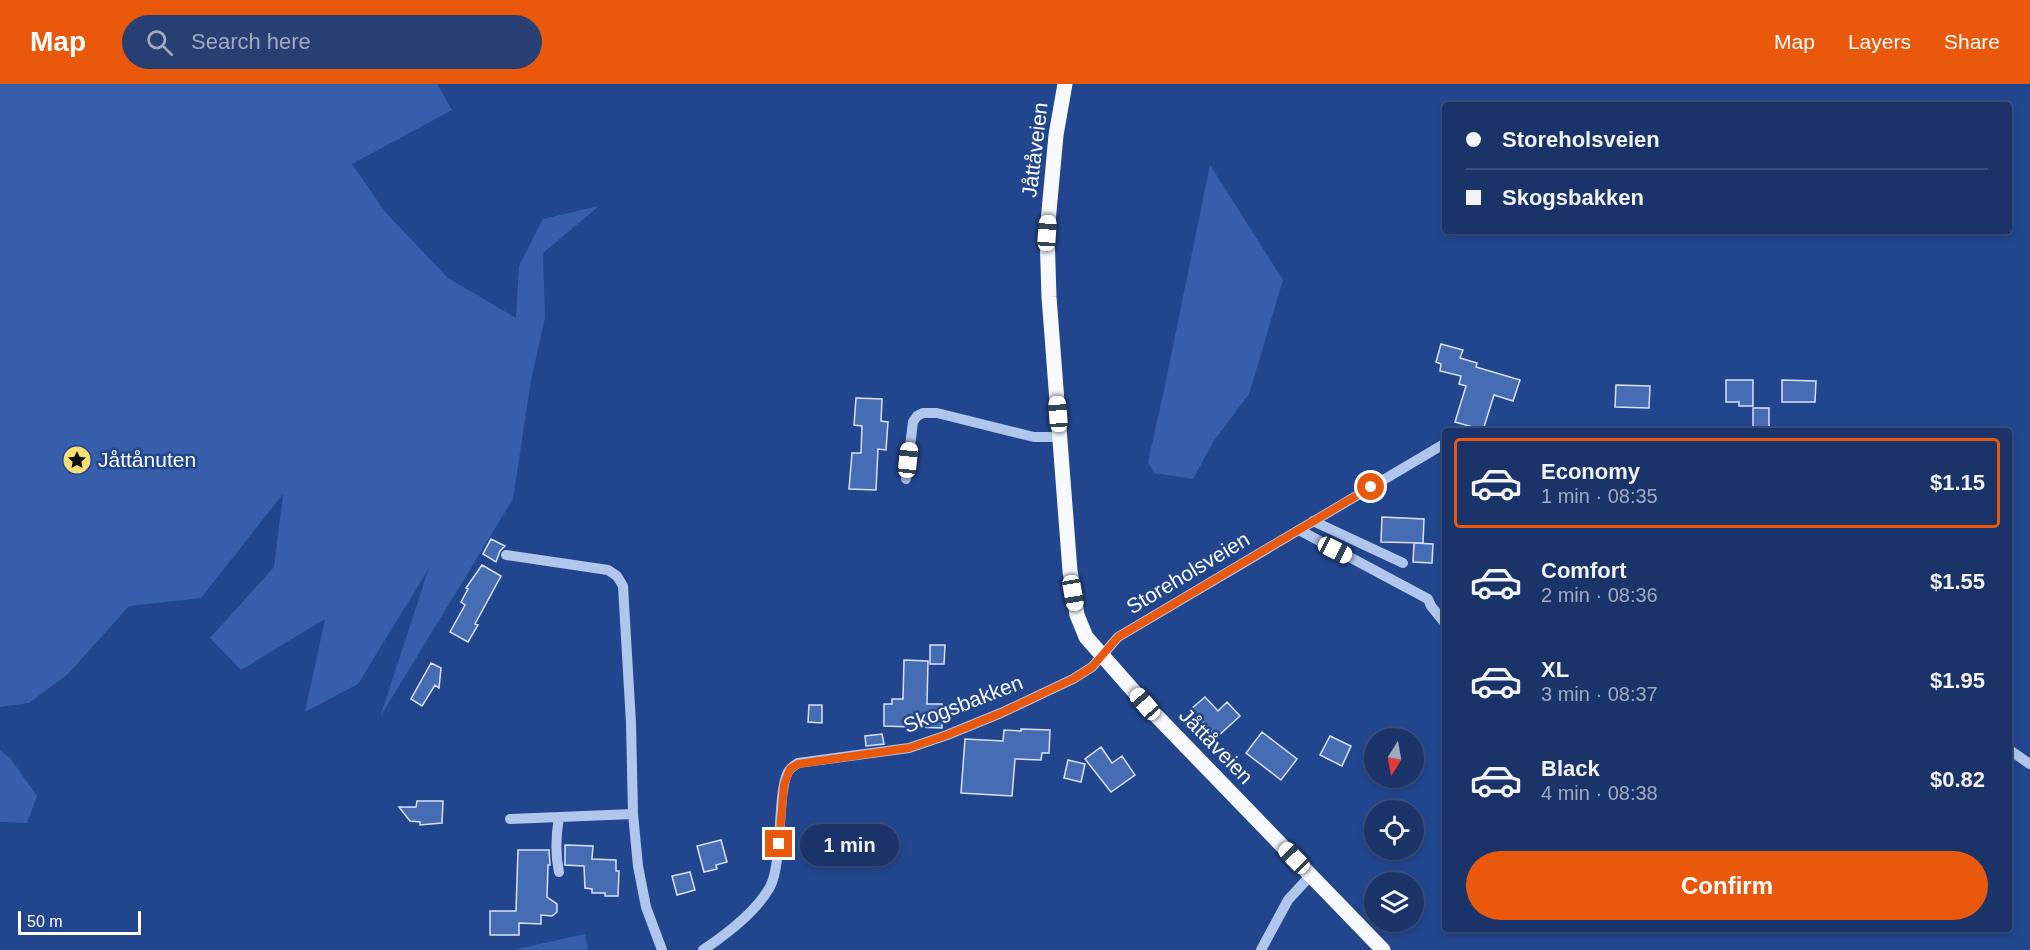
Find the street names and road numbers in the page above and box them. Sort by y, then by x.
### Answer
street label: Jåttåveien [1017,101,1052,199]
street label: Storeholsveien [1122,527,1253,618]
street label: Skogsbakken [900,670,1026,737]
street label: Jåttåveien [1175,703,1258,788]

